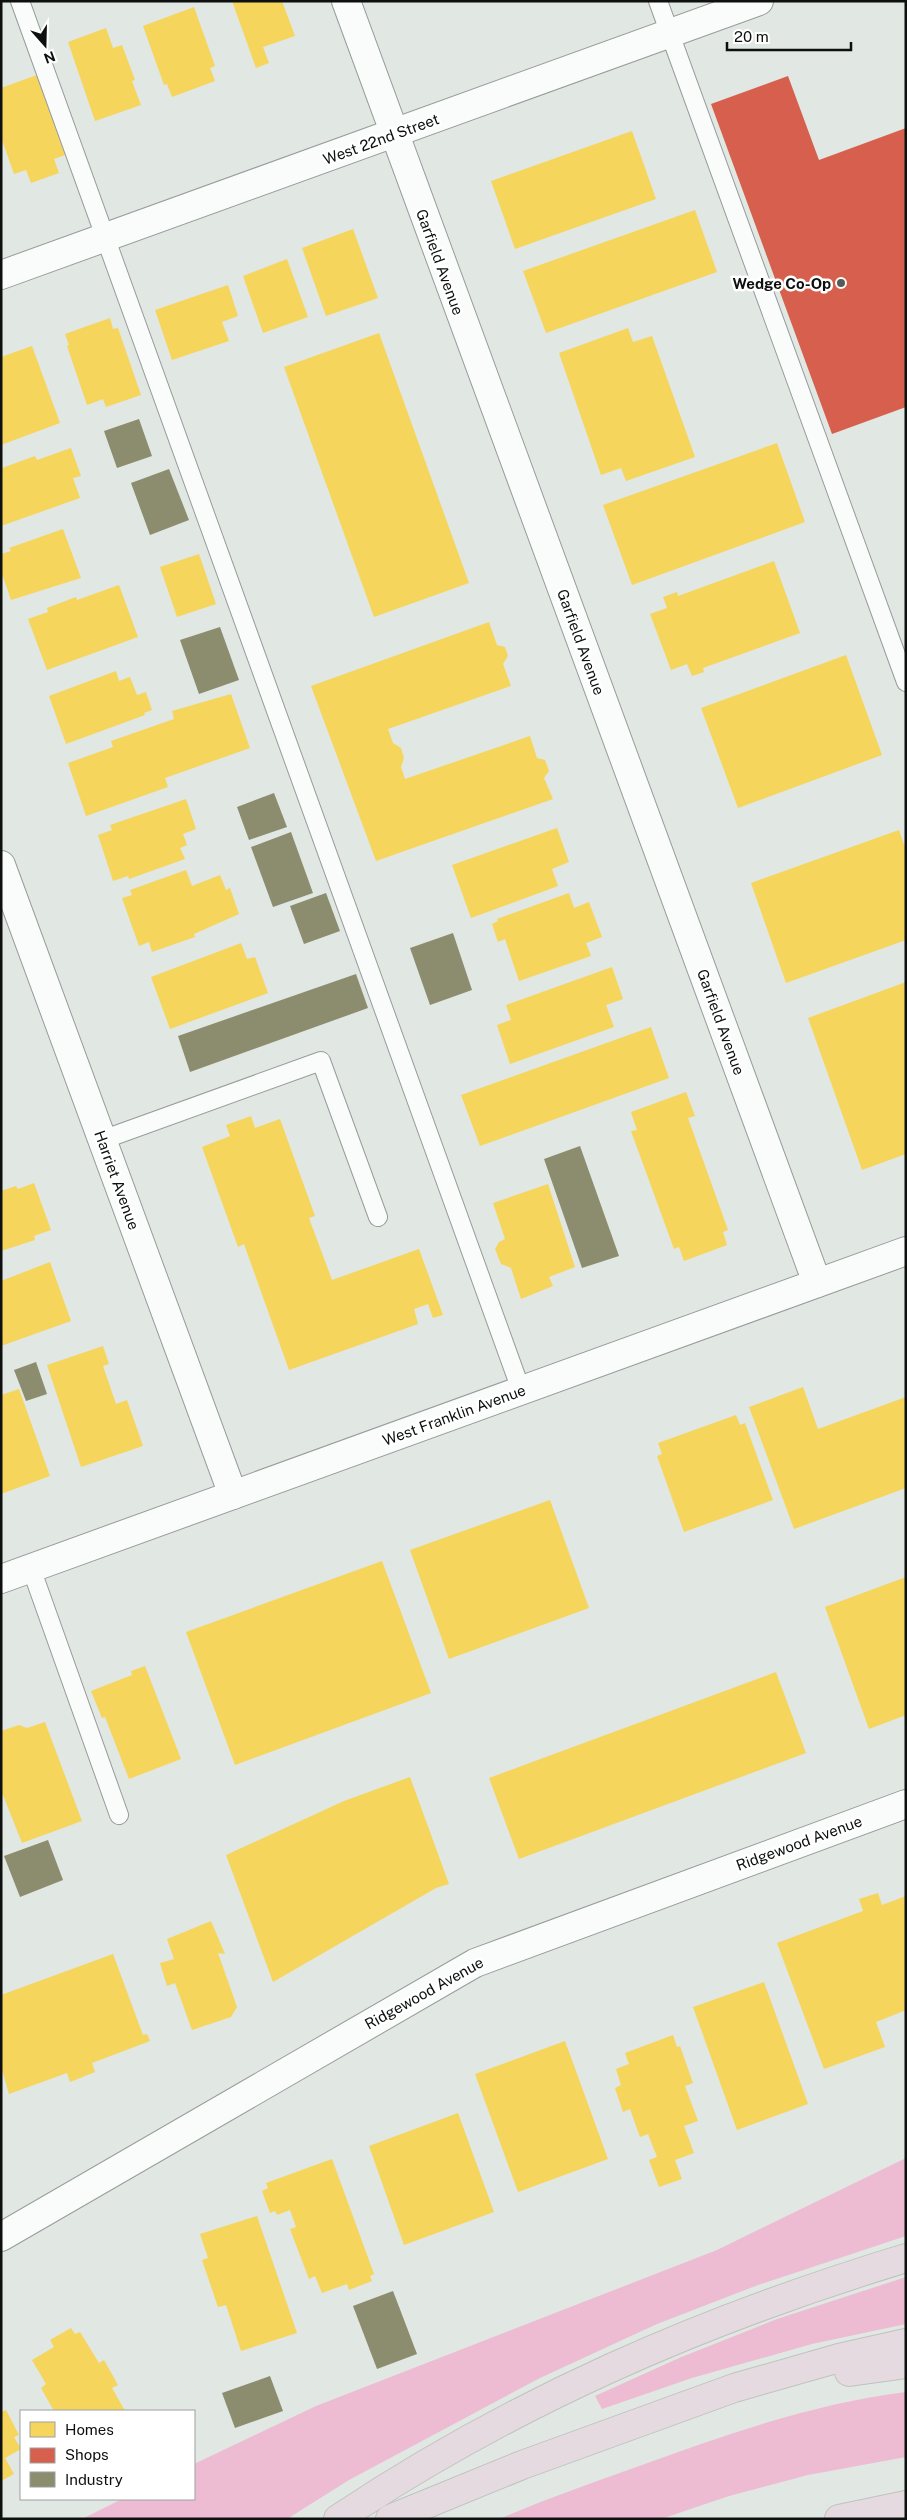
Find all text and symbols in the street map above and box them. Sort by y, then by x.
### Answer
north arrow [20,20,70,70]
scale bar [727,20,851,52]
text: 20 m [734,28,769,45]
text: N [42,48,57,67]
street label: West 22nd Street [321,110,441,168]
street label: Garfield Avenue [413,207,467,317]
place label: Wedge Co-Op [733,275,831,292]
marker: Wedge Co-Op [835,277,847,289]
street label: Garfield Avenue [554,587,608,697]
street label: Garfield Avenue [694,967,748,1077]
street label: Harriet Avenue [91,1128,143,1232]
street label: West Franklin Avenue [380,1381,528,1449]
street label: Ridgewood Avenue [734,1812,864,1874]
street label: Ridgewood Avenue [362,1953,486,2033]
legend [20,2410,195,2500]
text: Homes [65,2421,114,2438]
text: Shops [65,2446,109,2463]
text: Industry [65,2471,123,2488]

